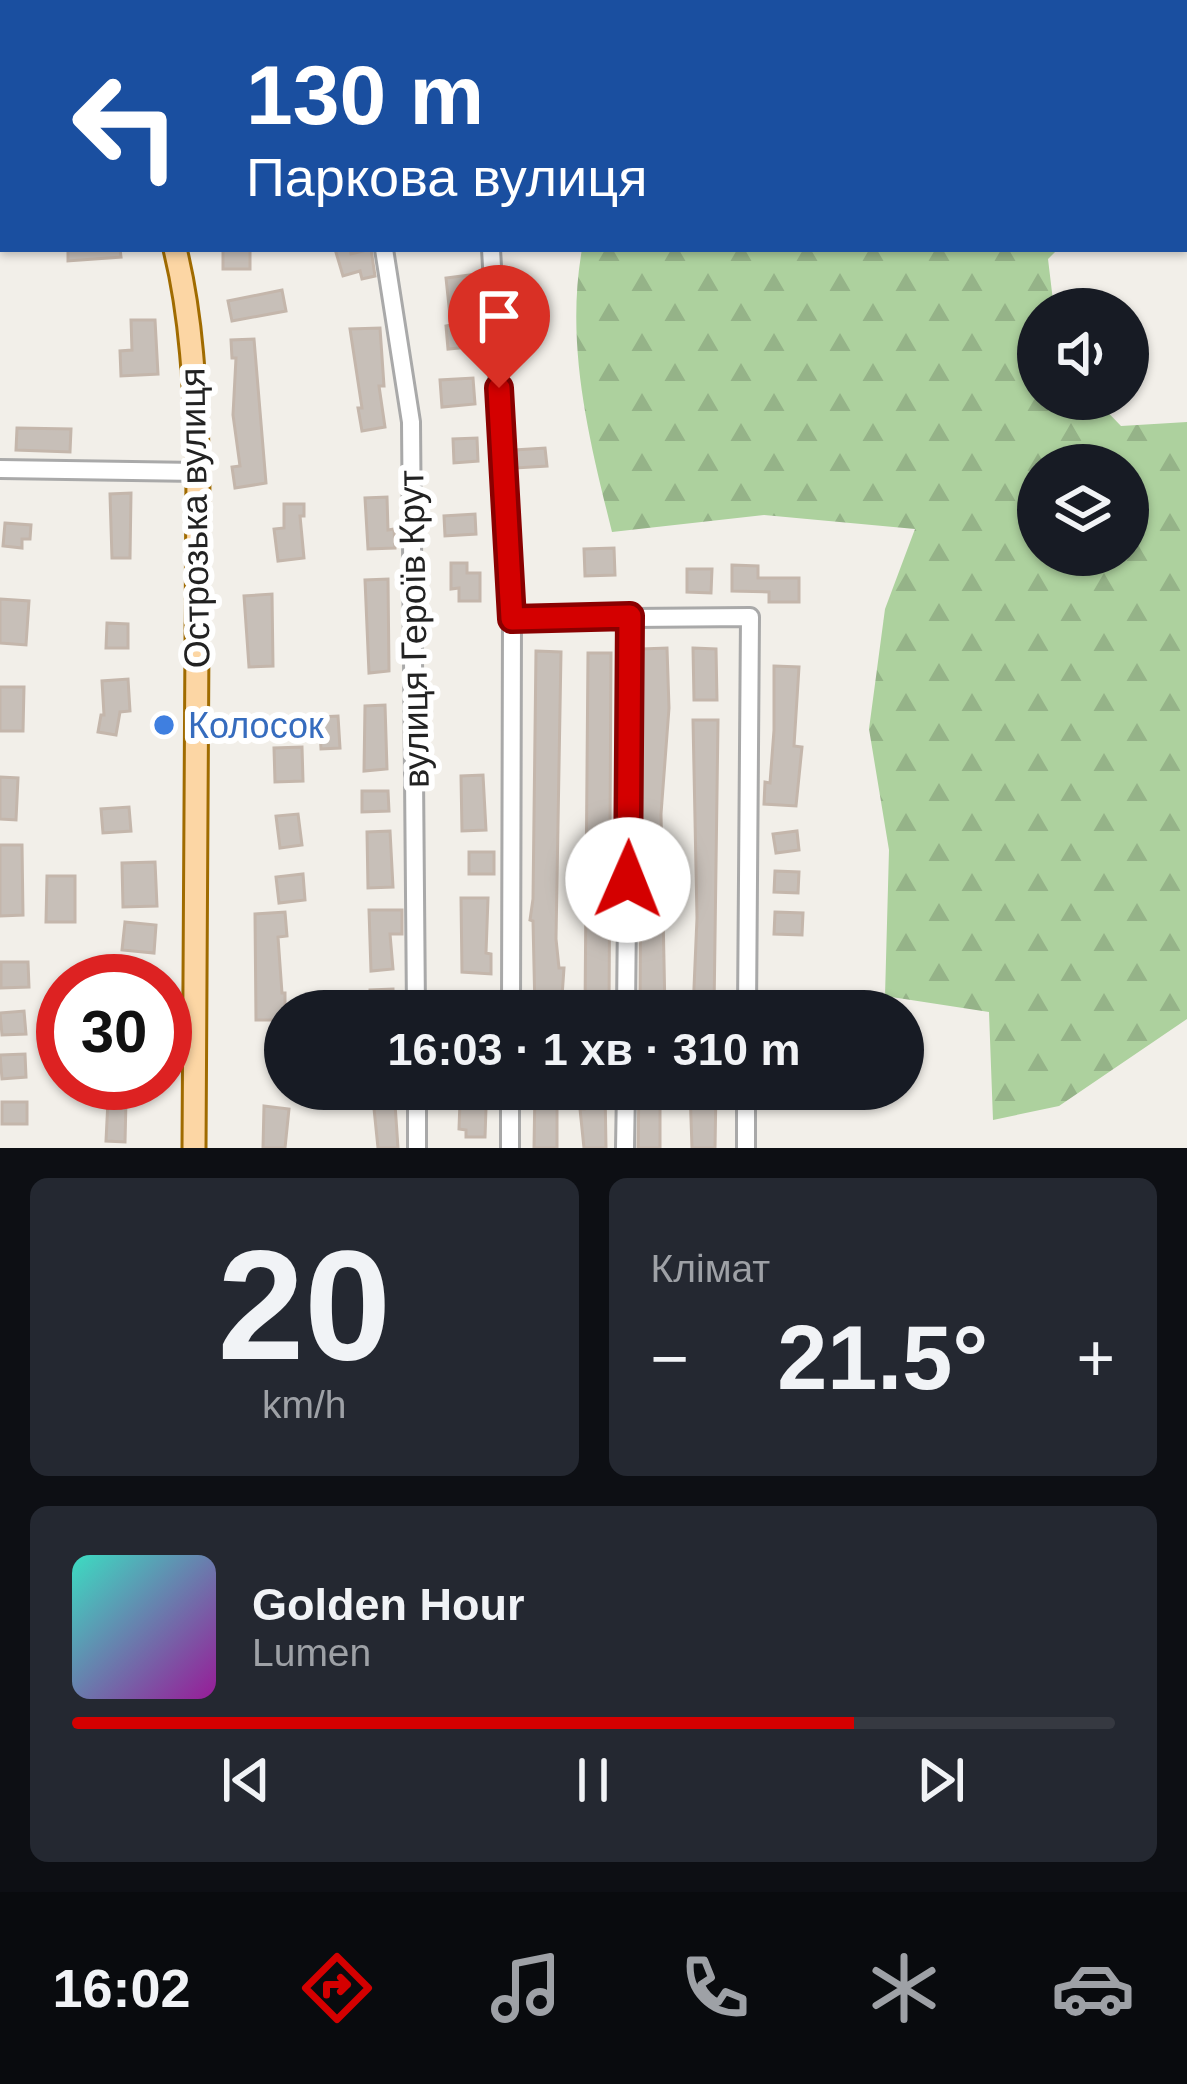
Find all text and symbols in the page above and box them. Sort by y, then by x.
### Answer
icon: left [48,48,204,204]
text: 130 m [246,48,484,142]
text: Паркова вулиця [246,147,647,207]
pin [448,265,550,388]
icon: arrive [466,283,532,349]
map controls [1017,288,1149,576]
button: sound [1017,288,1149,420]
street label: Острозька вулиця [171,367,218,669]
button: layers [1017,444,1149,576]
street label: вулиця Героїв Крут [390,470,437,788]
place label: Колосок [188,705,324,746]
marker: Колосок [151,712,177,738]
position arrow [565,817,691,943]
speed limit sign: 30 [36,954,192,1110]
text: 16:03 · 1 хв · 310 m [388,1024,800,1075]
text: 20 [217,1218,391,1392]
text: Клімат [651,1247,770,1290]
text: 21.5° [777,1308,988,1408]
text: − [651,1321,689,1395]
text: + [1076,1321,1115,1395]
text: km/h [262,1383,347,1426]
text: Golden Hour [252,1579,524,1630]
text: Lumen [252,1631,371,1674]
icon: previous [213,1747,279,1813]
icon: pause [560,1747,626,1813]
icon: next [908,1747,974,1813]
icon: directions [295,1946,379,2030]
icon: music [484,1946,568,2030]
icon: phone [673,1946,757,2030]
icon: climate [862,1946,946,2030]
icon: car [1051,1946,1135,2030]
text: 16:02 [52,1958,191,2018]

